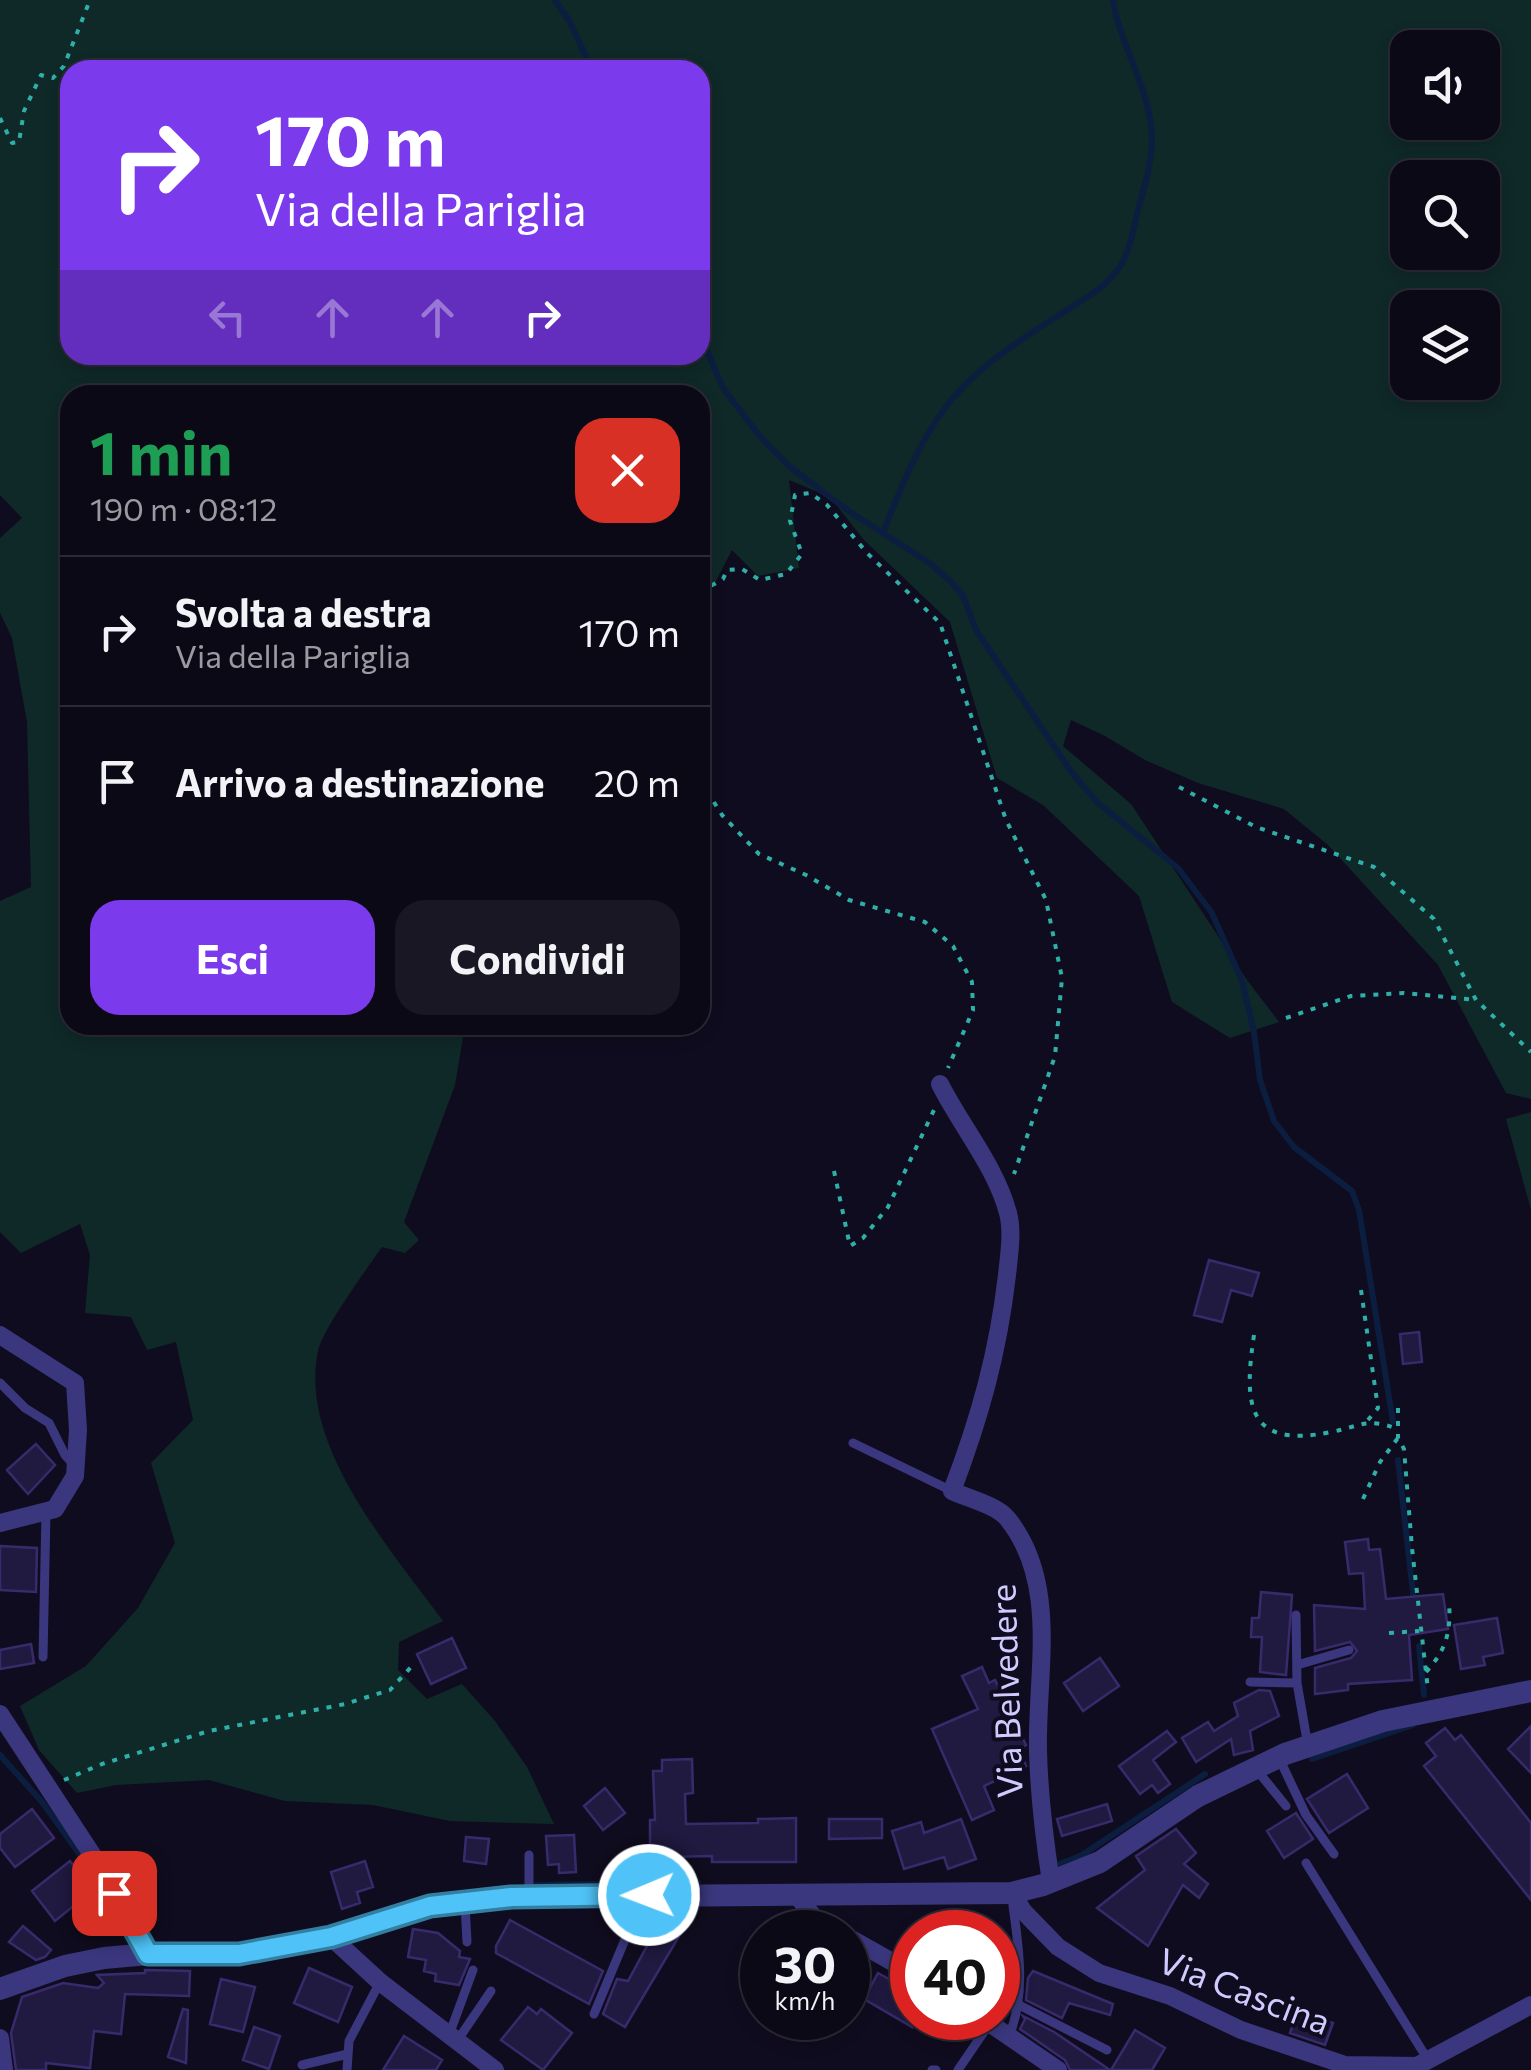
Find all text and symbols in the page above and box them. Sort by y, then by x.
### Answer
map controls [1390,30,1500,400]
button: sound [1390,30,1500,140]
text: 170 m [255,95,446,180]
icon: right [90,100,220,230]
button: search [1390,160,1500,270]
text: Via della Pariglia [255,180,587,235]
icon: left [200,290,255,345]
icon: ahead [305,290,360,345]
icon: ahead [410,290,465,345]
icon: right [515,290,570,345]
button: layers [1390,290,1500,400]
text: 1 min [90,414,232,487]
button: close [575,418,680,523]
text: 190 m · 08:12 [90,488,277,528]
text: Svolta a destra [175,588,431,635]
icon: right [90,604,145,659]
text: 170 m [579,608,680,655]
text: Via della Pariglia [175,635,411,675]
icon: arrive [90,754,145,809]
text: Arrivo a destinazione [175,758,545,805]
text: 20 m [594,758,680,805]
button: Esci [90,900,375,1015]
button: Condividi [395,900,680,1015]
street label: Via Belvedere [979,1583,1030,1799]
position arrow [597,1843,701,1947]
pin [72,1851,157,1936]
icon: arrive [87,1866,142,1921]
speed limit sign: 40 [890,1910,1020,2040]
text: 30 [774,1932,836,1993]
street label: Via Cascina [1153,1937,1337,2042]
text: km/h [775,1985,835,2015]

